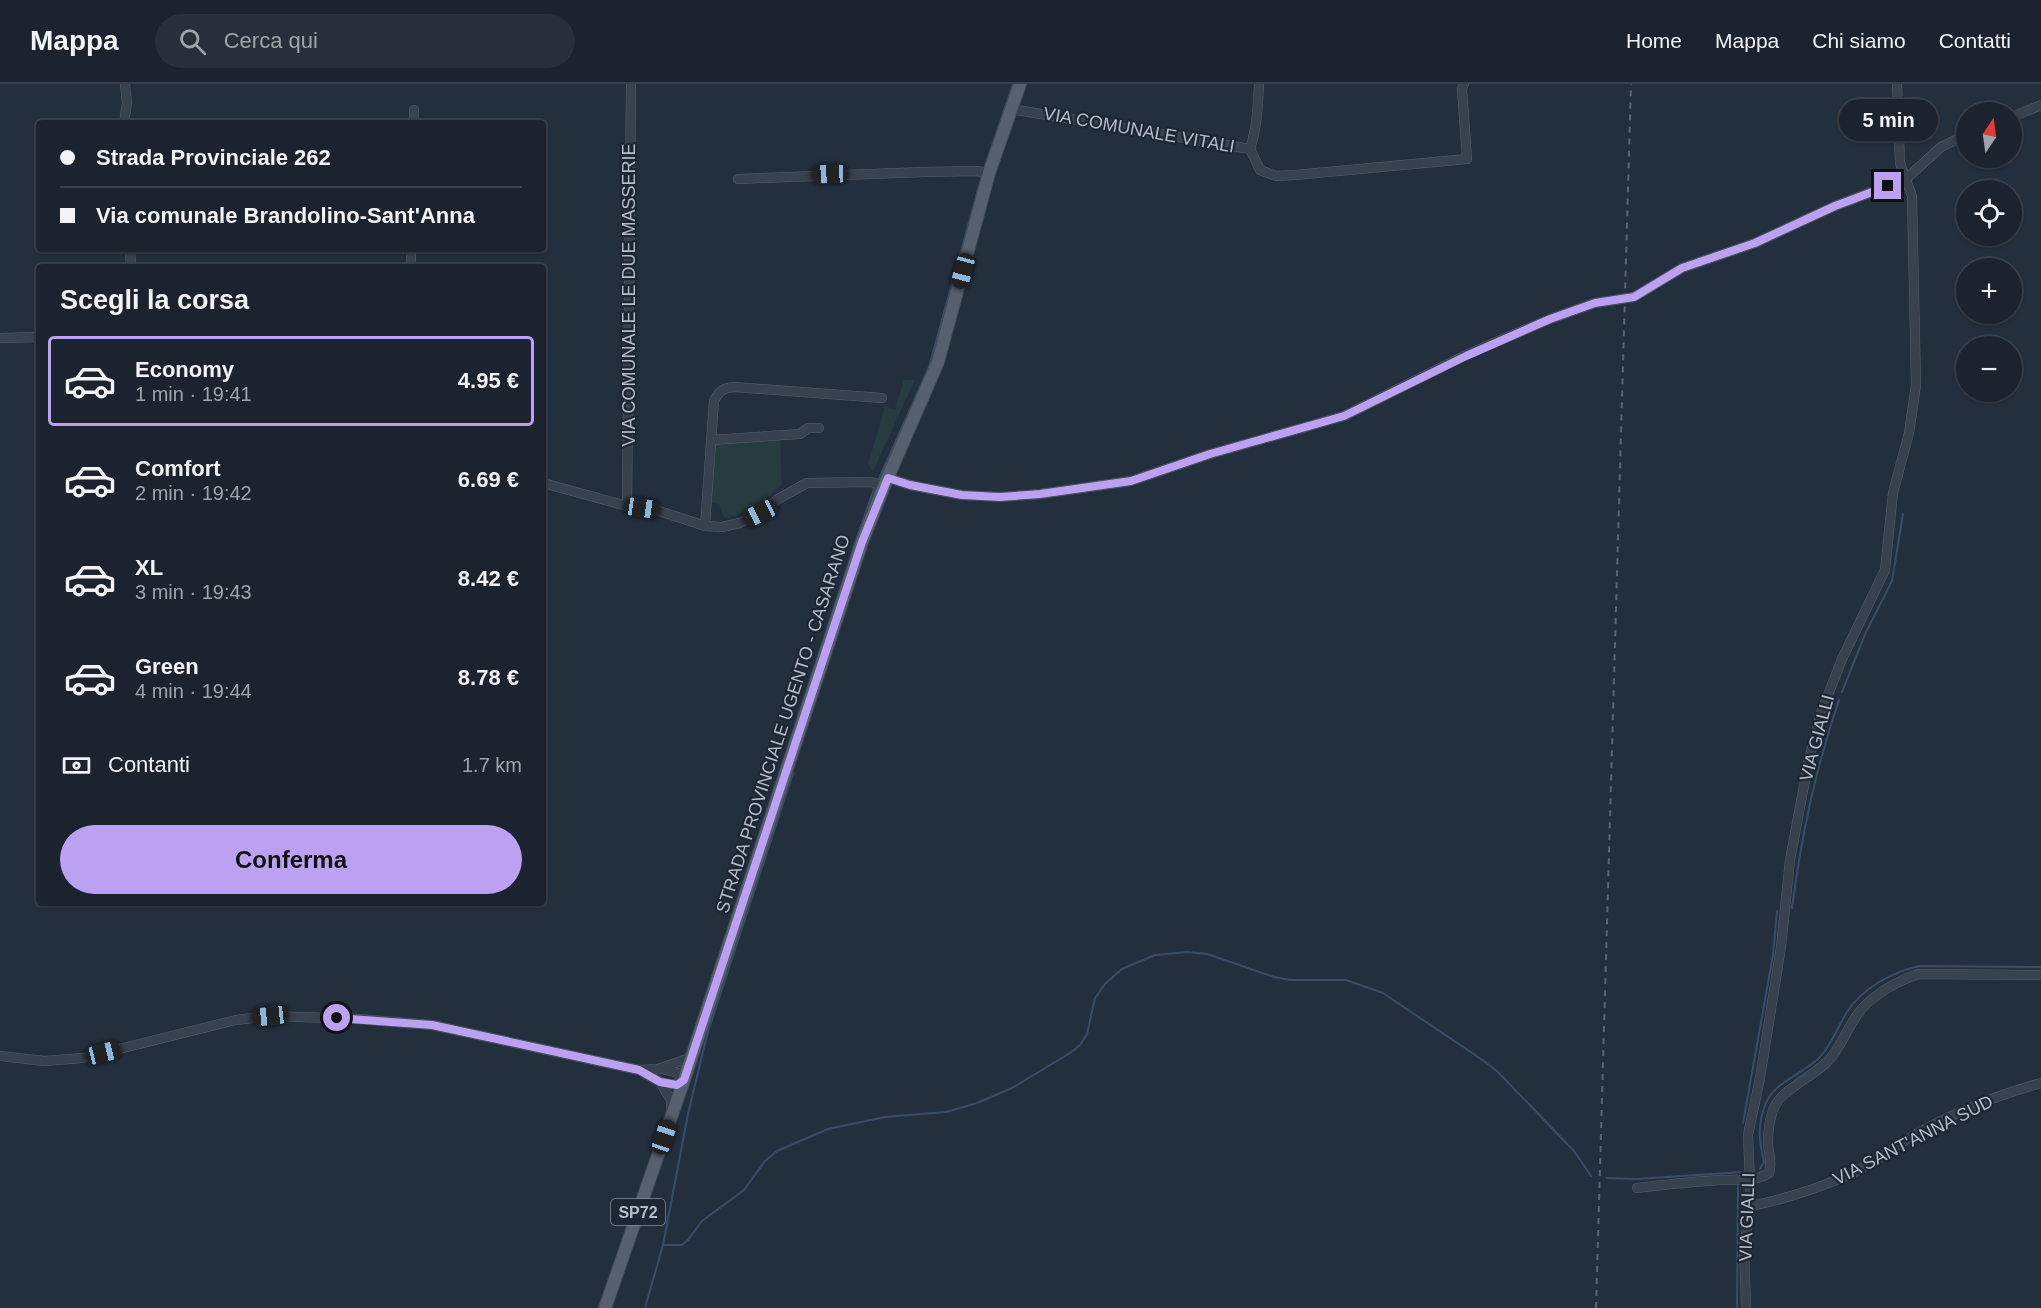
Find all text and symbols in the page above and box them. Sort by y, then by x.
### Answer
search box [155,14,575,68]
text: Mappa [30,25,119,56]
icon: search [176,25,209,58]
text: Cerca qui [224,28,318,53]
text: Home [1626,29,1682,52]
text: Mappa [1715,29,1779,52]
text: Chi siamo [1812,29,1906,52]
text: Contatti [1939,29,2011,52]
callout: 5 min [1838,99,1938,141]
north arrow [1956,102,2022,168]
map controls [1956,102,2022,402]
street label: VIA COMUNALE VITALI [1042,103,1236,157]
text: 5 min [1862,109,1915,131]
street label: VIA COMUNALE LE DUE MASSERIE [619,143,639,447]
text: Strada Provinciale 262 [96,145,331,170]
car [812,164,848,184]
route end [1874,172,1901,199]
button: locate [1956,180,2022,246]
text: Via comunale Brandolino-Sant'Anna [96,203,475,228]
car [950,251,976,291]
button: + [1956,258,2022,324]
text: Scegli la corsa [60,285,249,315]
button: − [1956,336,2022,402]
icon: car [63,354,117,408]
text: Economy [135,357,234,382]
text: 4.95 € [458,368,519,393]
text: 1 min · 19:41 [135,383,252,405]
icon: car [63,453,117,507]
text: Comfort [135,456,221,481]
text: 6.69 € [458,467,519,492]
text: 2 min · 19:42 [135,482,252,504]
car [623,497,661,519]
car [740,497,780,529]
street label: STRADA PROVINCIALE UGENTO - CASARANO [712,532,854,916]
icon: car [63,552,117,606]
text: XL [135,555,163,580]
text: 8.42 € [458,566,519,591]
text: 3 min · 19:43 [135,581,252,603]
icon: car [63,651,117,705]
text: Green [135,654,199,679]
text: 8.78 € [458,665,519,690]
text: 4 min · 19:44 [135,680,252,702]
street label: VIA GIALLI [1796,692,1838,784]
icon: cash [60,749,93,782]
text: Contanti [108,752,190,777]
text: 1.7 km [462,754,522,776]
button: Conferma [60,825,522,894]
route start [323,1004,350,1031]
car [251,1005,289,1027]
car [83,1040,123,1066]
street label: VIA SANT'ANNA SUD [1830,1091,1996,1189]
car [650,1117,678,1157]
street label: VIA GIALLI [1735,1172,1759,1262]
road number: SP72 [611,1199,665,1225]

